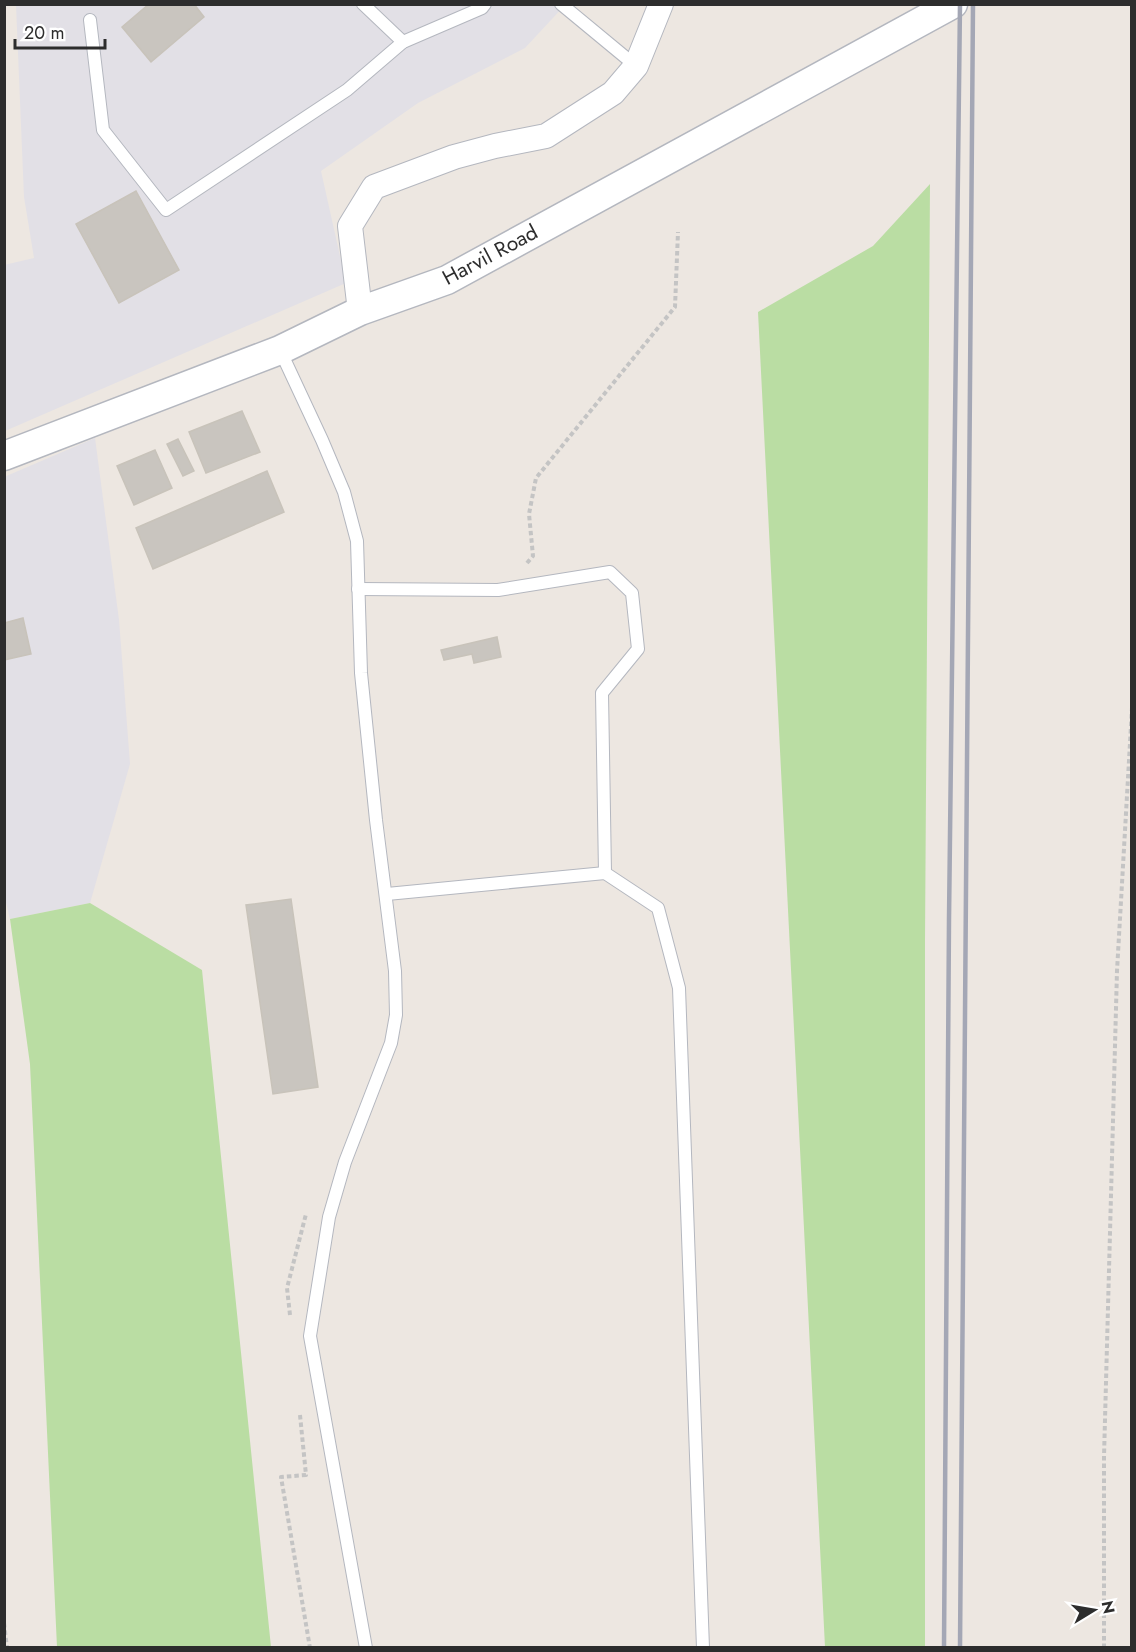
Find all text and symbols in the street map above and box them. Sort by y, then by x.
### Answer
scale bar [15,12,105,50]
text: 20 m [24,20,64,46]
street label: Harvil Road [437,217,543,293]
north arrow [1064,1580,1124,1640]
text: N [1096,1599,1121,1616]

